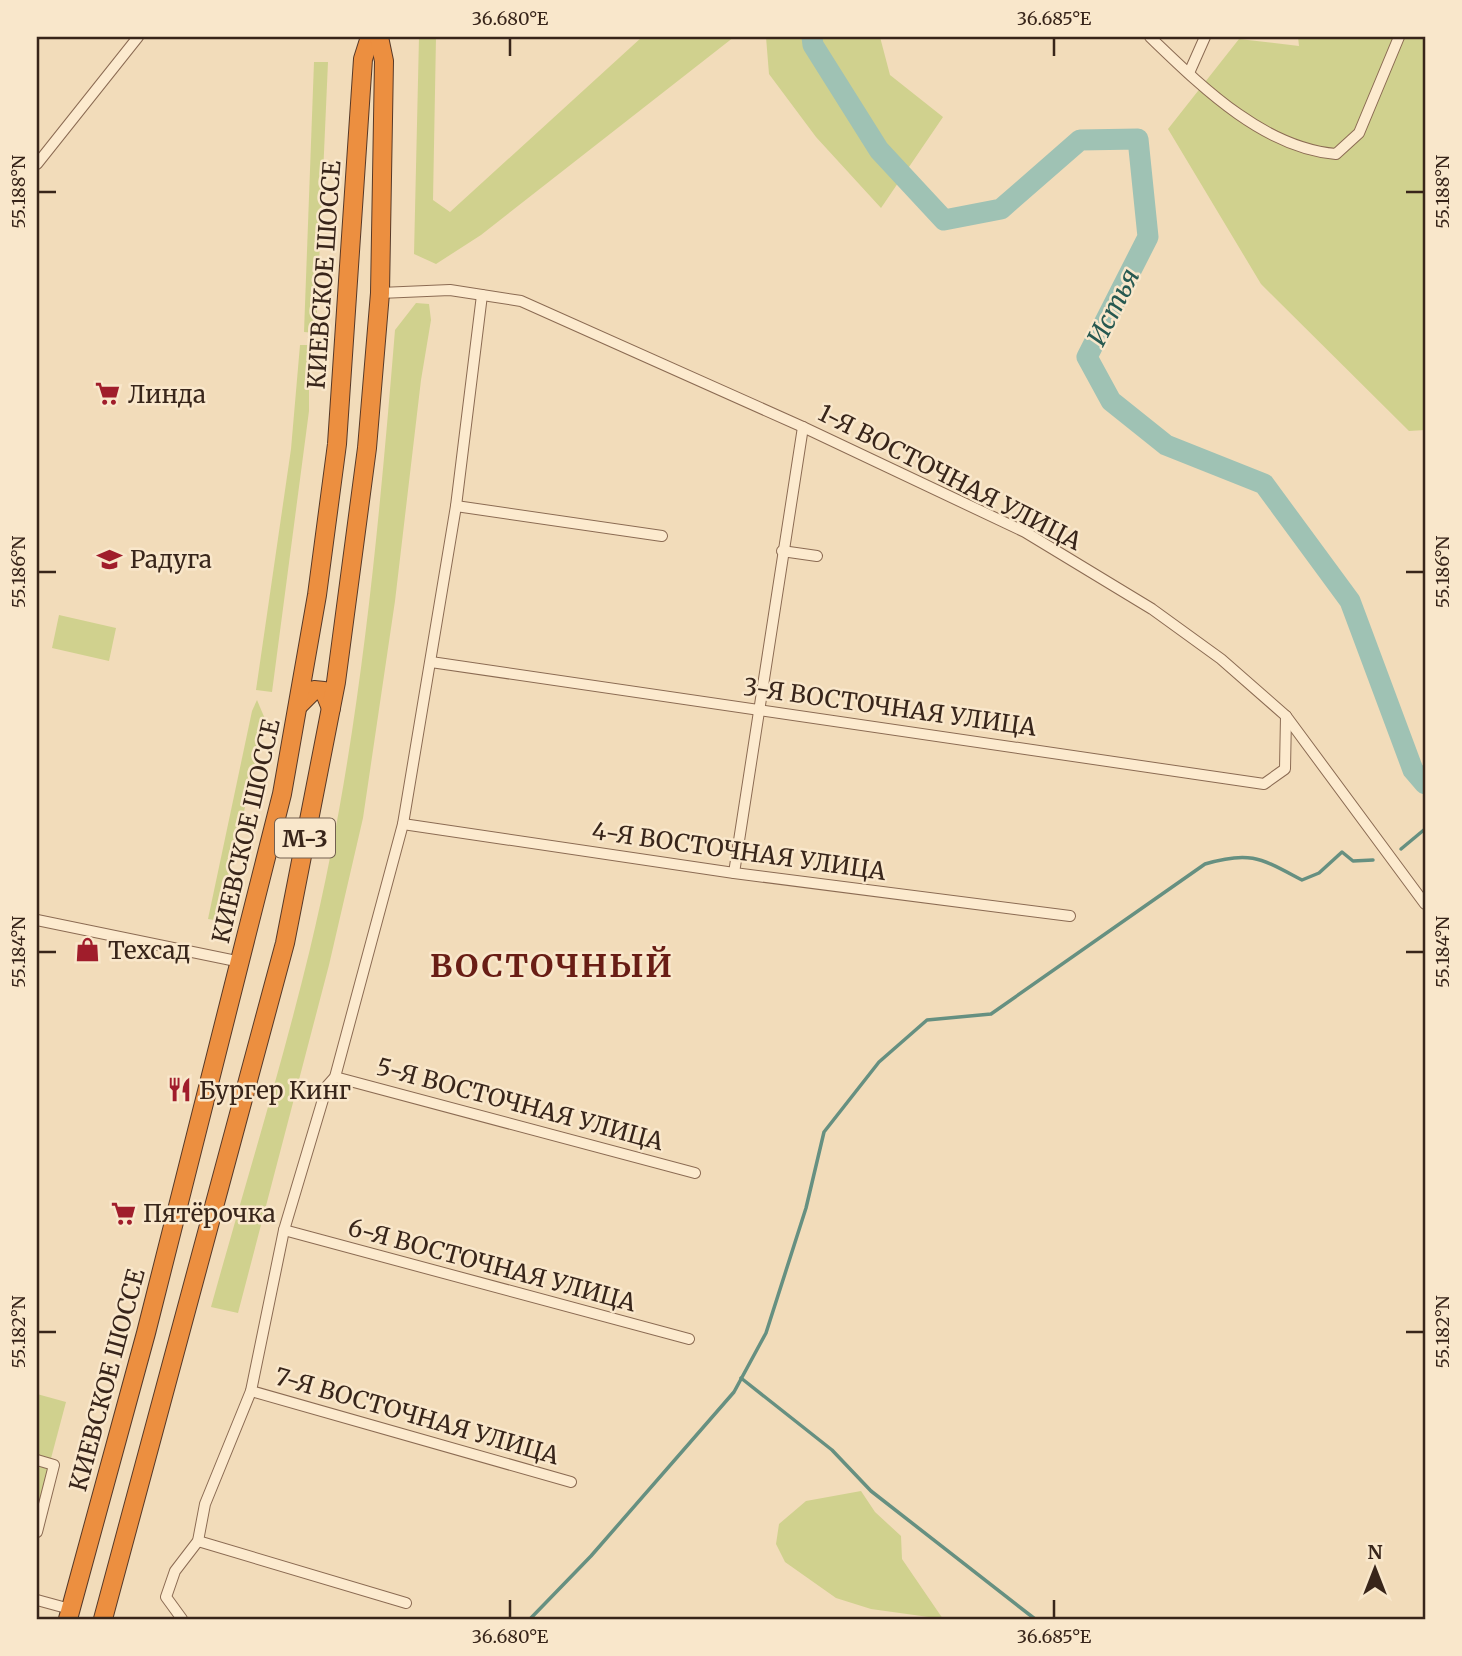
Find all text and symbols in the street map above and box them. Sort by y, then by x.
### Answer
text: 36.680°E [472,7,549,30]
text: 36.685°E [1017,7,1092,30]
text: 55.188°N [7,155,30,229]
text: 55.188°N [1431,155,1454,229]
street label: КИЕВСКОЕ ШОССЕ [301,159,347,390]
water label: Истья [1080,263,1146,351]
place label: Линда [128,379,206,410]
supermarket icon: Линда [94,380,122,408]
street label: 1-Я ВОСТОЧНАЯ УЛИЦА [813,397,1088,557]
text: 55.186°N [7,536,30,608]
text: 55.186°N [1431,536,1454,608]
place label: Радуга [130,544,212,575]
school or university icon: Радуга [96,545,124,573]
street label: 3-Я ВОСТОЧНАЯ УЛИЦА [742,671,1040,743]
street label: КИЕВСКОЕ ШОССЕ [205,715,287,946]
street label: 4-Я ВОСТОЧНАЯ УЛИЦА [590,815,889,887]
road number: М-3 [275,818,335,858]
text: 55.184°N [7,916,30,988]
text: 55.184°N [1431,916,1454,988]
place label: Техсад [108,935,190,966]
shop icon: Техсад [74,936,102,964]
district label: ВОСТОЧНЫЙ [430,946,674,986]
street label: 5-Я ВОСТОЧНАЯ УЛИЦА [373,1051,668,1158]
place label: Бургер Кинг [199,1075,351,1106]
restaurant icon: Бургер Кинг [165,1076,193,1104]
place label: Пятёрочка [143,1198,276,1229]
supermarket icon: Пятёрочка [109,1199,137,1227]
street label: 6-Я ВОСТОЧНАЯ УЛИЦА [345,1212,640,1319]
street label: КИЕВСКОЕ ШОССЕ [62,1265,152,1495]
text: 55.182°N [7,1295,30,1369]
text: 55.182°N [1431,1295,1454,1369]
street label: 7-Я ВОСТОЧНАЯ УЛИЦА [271,1361,564,1472]
north arrow [1340,1534,1410,1604]
text: N [1367,1540,1383,1564]
text: 36.680°E [472,1625,549,1648]
text: 36.685°E [1017,1625,1092,1648]

